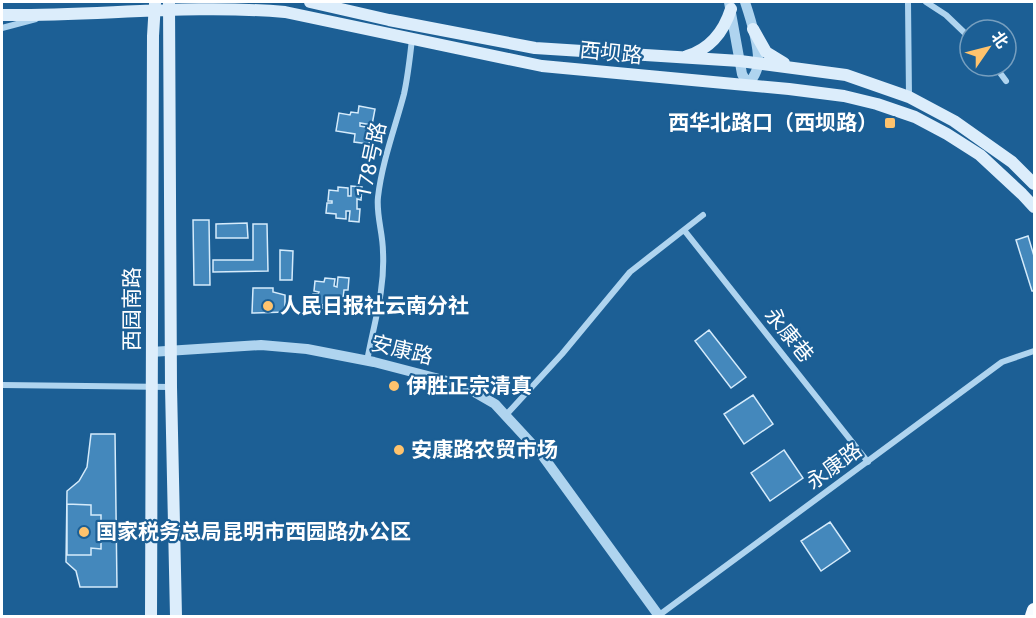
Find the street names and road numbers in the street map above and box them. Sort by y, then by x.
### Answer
street label: 西坝路 [578,38,644,68]
street label: 178号路 [351,120,391,200]
street label: 西园南路 [120,267,144,351]
street label: 永康巷 [760,303,818,367]
street label: 安康路 [369,331,435,369]
street label: 永康路 [801,438,867,494]

